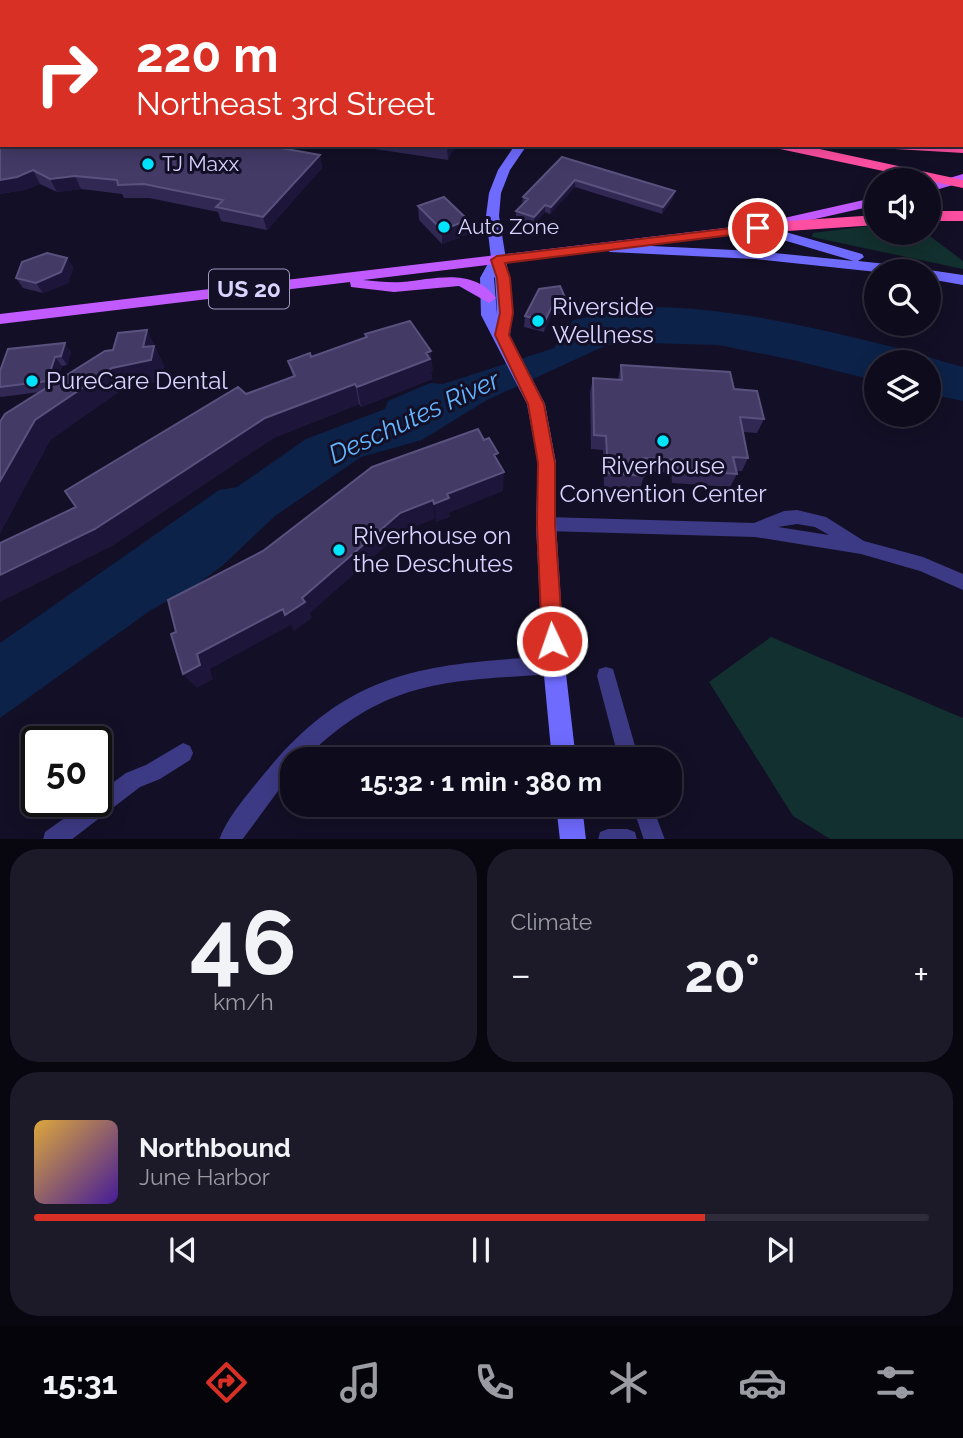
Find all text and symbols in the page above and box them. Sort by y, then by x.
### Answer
text: 220 m [136,26,279,83]
icon: right [21,28,112,119]
text: Northeast 3rd Street [136,85,435,122]
place label: TJ Maxx [162,151,240,176]
marker: TJ Maxx [140,156,156,172]
map controls [864,168,941,427]
button: sound [864,168,941,245]
pin [728,198,788,258]
icon: arrive [739,209,777,247]
place label: Auto Zone [458,214,559,239]
marker: Auto Zone [436,219,452,235]
button: search [864,259,941,336]
road number: US 20 [209,270,289,308]
place label: Riverside Wellness [552,292,654,349]
marker: Riverside Wellness [530,313,546,329]
button: layers [864,350,941,427]
water label: Deschutes River [324,364,505,470]
place label: PureCare Dental [46,366,228,395]
marker: PureCare Dental [24,373,40,389]
marker: Riverhouse Convention Center [655,433,671,449]
place label: Riverhouse Convention Center [559,451,767,508]
place label: Riverhouse on the Deschutes [353,521,513,578]
marker: Riverhouse on the Deschutes [331,542,347,558]
position arrow [515,604,589,678]
speed limit sign: 50 [21,726,112,817]
text: 15:32 · 1 min · 380 m [360,767,602,797]
text: 46 [190,889,297,996]
text: Climate [511,908,592,935]
text: 20° [684,943,760,1004]
text: − [511,952,531,997]
text: + [913,952,929,997]
text: km/h [213,988,274,1015]
text: Northbound [139,1133,291,1163]
text: June Harbor [139,1163,270,1190]
icon: previous [164,1231,202,1269]
icon: pause [462,1231,500,1269]
icon: next [761,1231,799,1269]
icon: directions [202,1358,251,1407]
icon: music [336,1358,385,1407]
icon: phone [470,1358,519,1407]
icon: climate [604,1358,653,1407]
icon: car [738,1358,787,1407]
icon: filters [871,1358,920,1407]
text: 15:31 [42,1364,118,1401]

